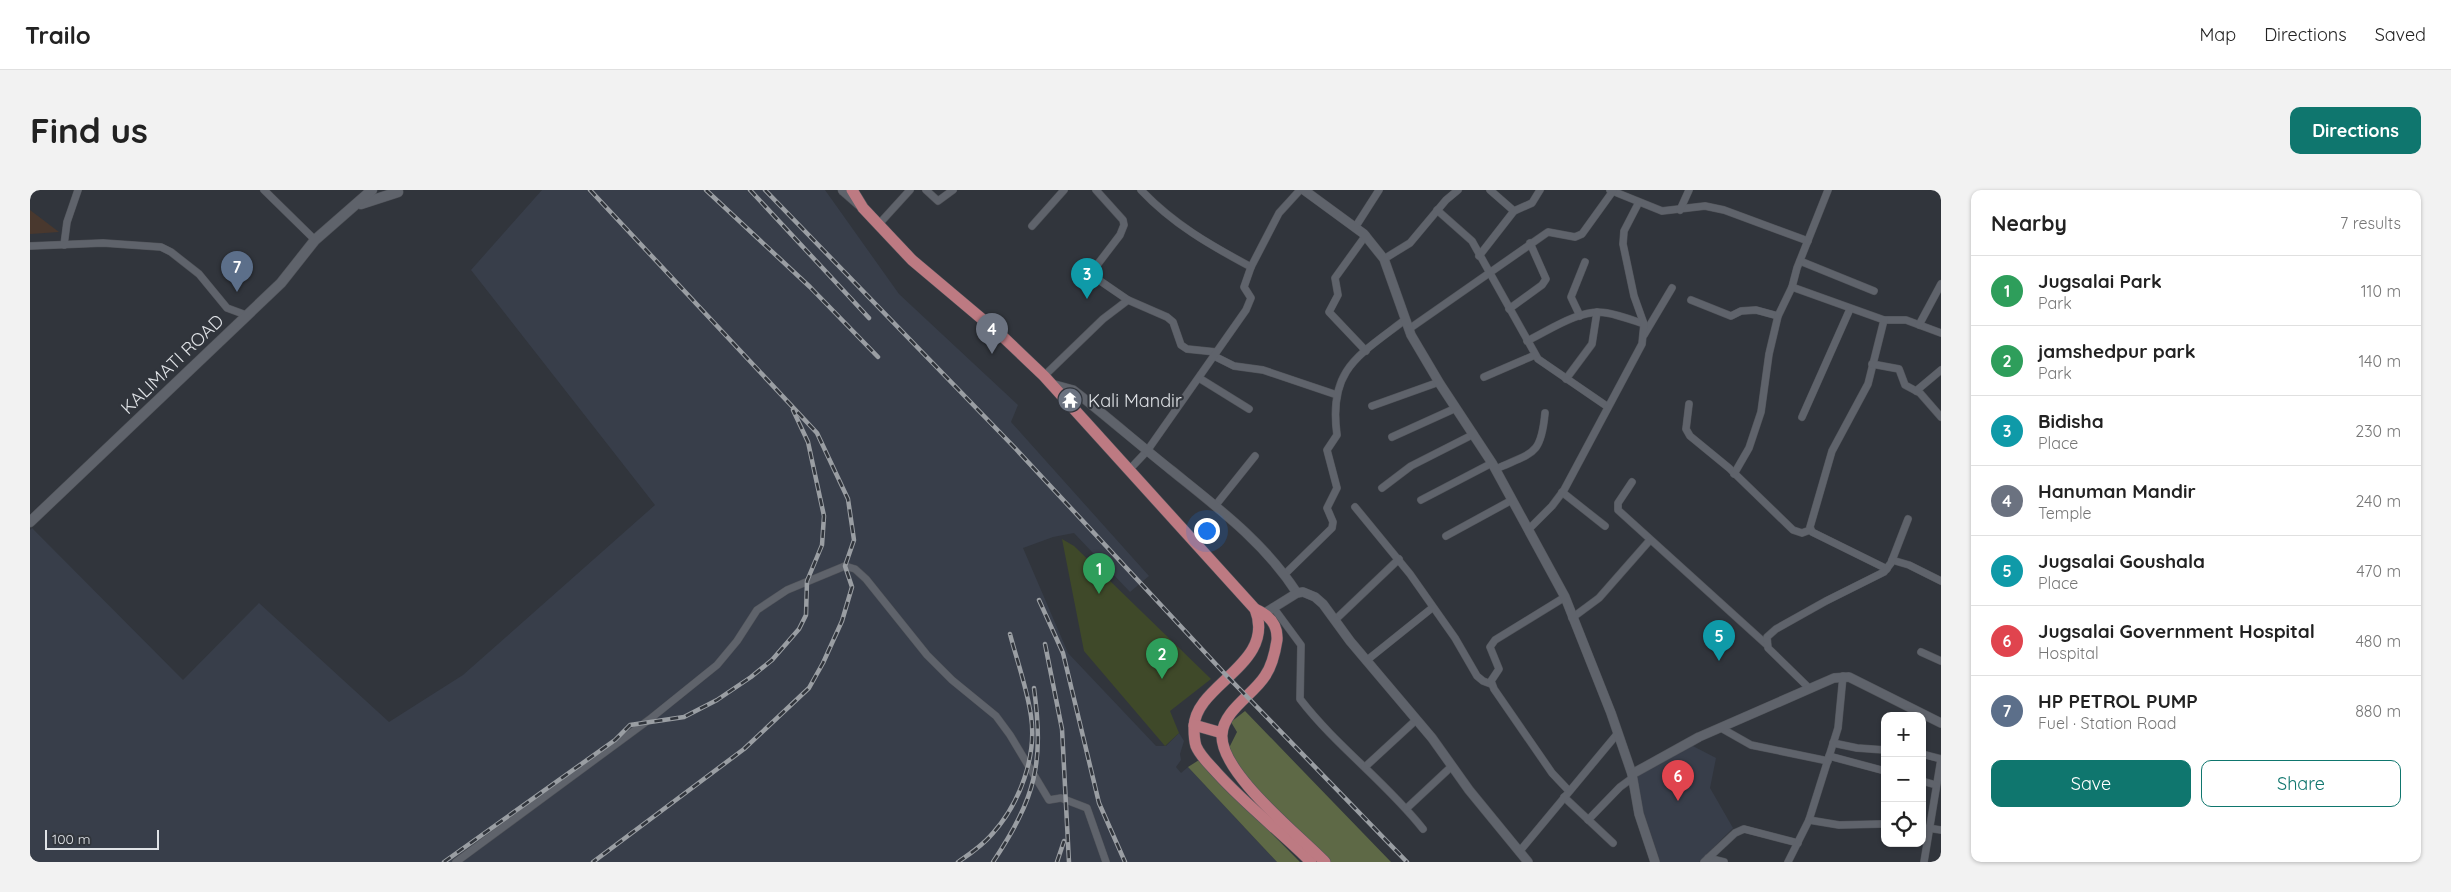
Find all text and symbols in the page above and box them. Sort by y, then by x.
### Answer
text: Trailo [25,20,91,50]
text: Map [2199,23,2236,46]
text: Directions [2264,23,2347,46]
text: Saved [2375,23,2426,46]
button: Directions [2290,107,2421,154]
text: Find us [30,108,148,152]
text: Nearby [1991,210,2067,236]
text: 7 results [2340,213,2401,233]
pin: 7 [221,251,253,292]
pin: 3 [1071,258,1103,299]
text: Jugsalai Park [2038,269,2162,293]
text: 1 [2004,281,2010,301]
text: 110 m [2361,281,2401,301]
text: Park [2038,293,2072,313]
street label: KALIMATI ROAD [116,309,228,419]
pin: 4 [976,313,1008,354]
text: jamshedpur park [2038,339,2196,363]
text: 2 [2002,351,2012,371]
text: 140 m [2358,351,2401,371]
text: Park [2038,363,2072,383]
temple icon: Kali Mandir [1057,387,1083,413]
place label: Kali Mandir [1088,389,1182,412]
text: Bidisha [2038,409,2104,433]
text: 3 [2003,421,2011,441]
text: 230 m [2355,421,2401,441]
text: Place [2038,433,2078,453]
text: Hanuman Mandir [2038,479,2196,503]
text: 4 [2002,491,2012,511]
text: 240 m [2355,491,2401,511]
text: Temple [2038,503,2092,523]
your location [1194,518,1220,544]
text: Jugsalai Goushala [2038,549,2205,573]
pin: 1 [1083,553,1115,594]
text: 5 [2002,561,2012,581]
text: 470 m [2356,561,2401,581]
text: Place [2038,573,2078,593]
text: Jugsalai Government Hospital [2038,619,2315,643]
pin: 5 [1703,620,1735,661]
text: 6 [2003,631,2011,651]
text: 480 m [2355,631,2401,651]
pin: 2 [1146,638,1178,679]
text: Hospital [2038,643,2099,663]
text: HP PETROL PUMP [2038,689,2198,713]
text: 7 [2003,701,2011,721]
text: 880 m [2355,701,2401,721]
map controls [1881,712,1926,847]
button: + [1881,712,1926,757]
text: Fuel · Station Road [2038,713,2176,733]
button: − [1881,757,1926,802]
pin: 6 [1662,760,1694,801]
button: Save [1991,760,2191,807]
button: Share [2201,760,2401,807]
button: locate [1881,802,1926,847]
scale bar [45,827,159,850]
text: 100 m [52,830,90,848]

